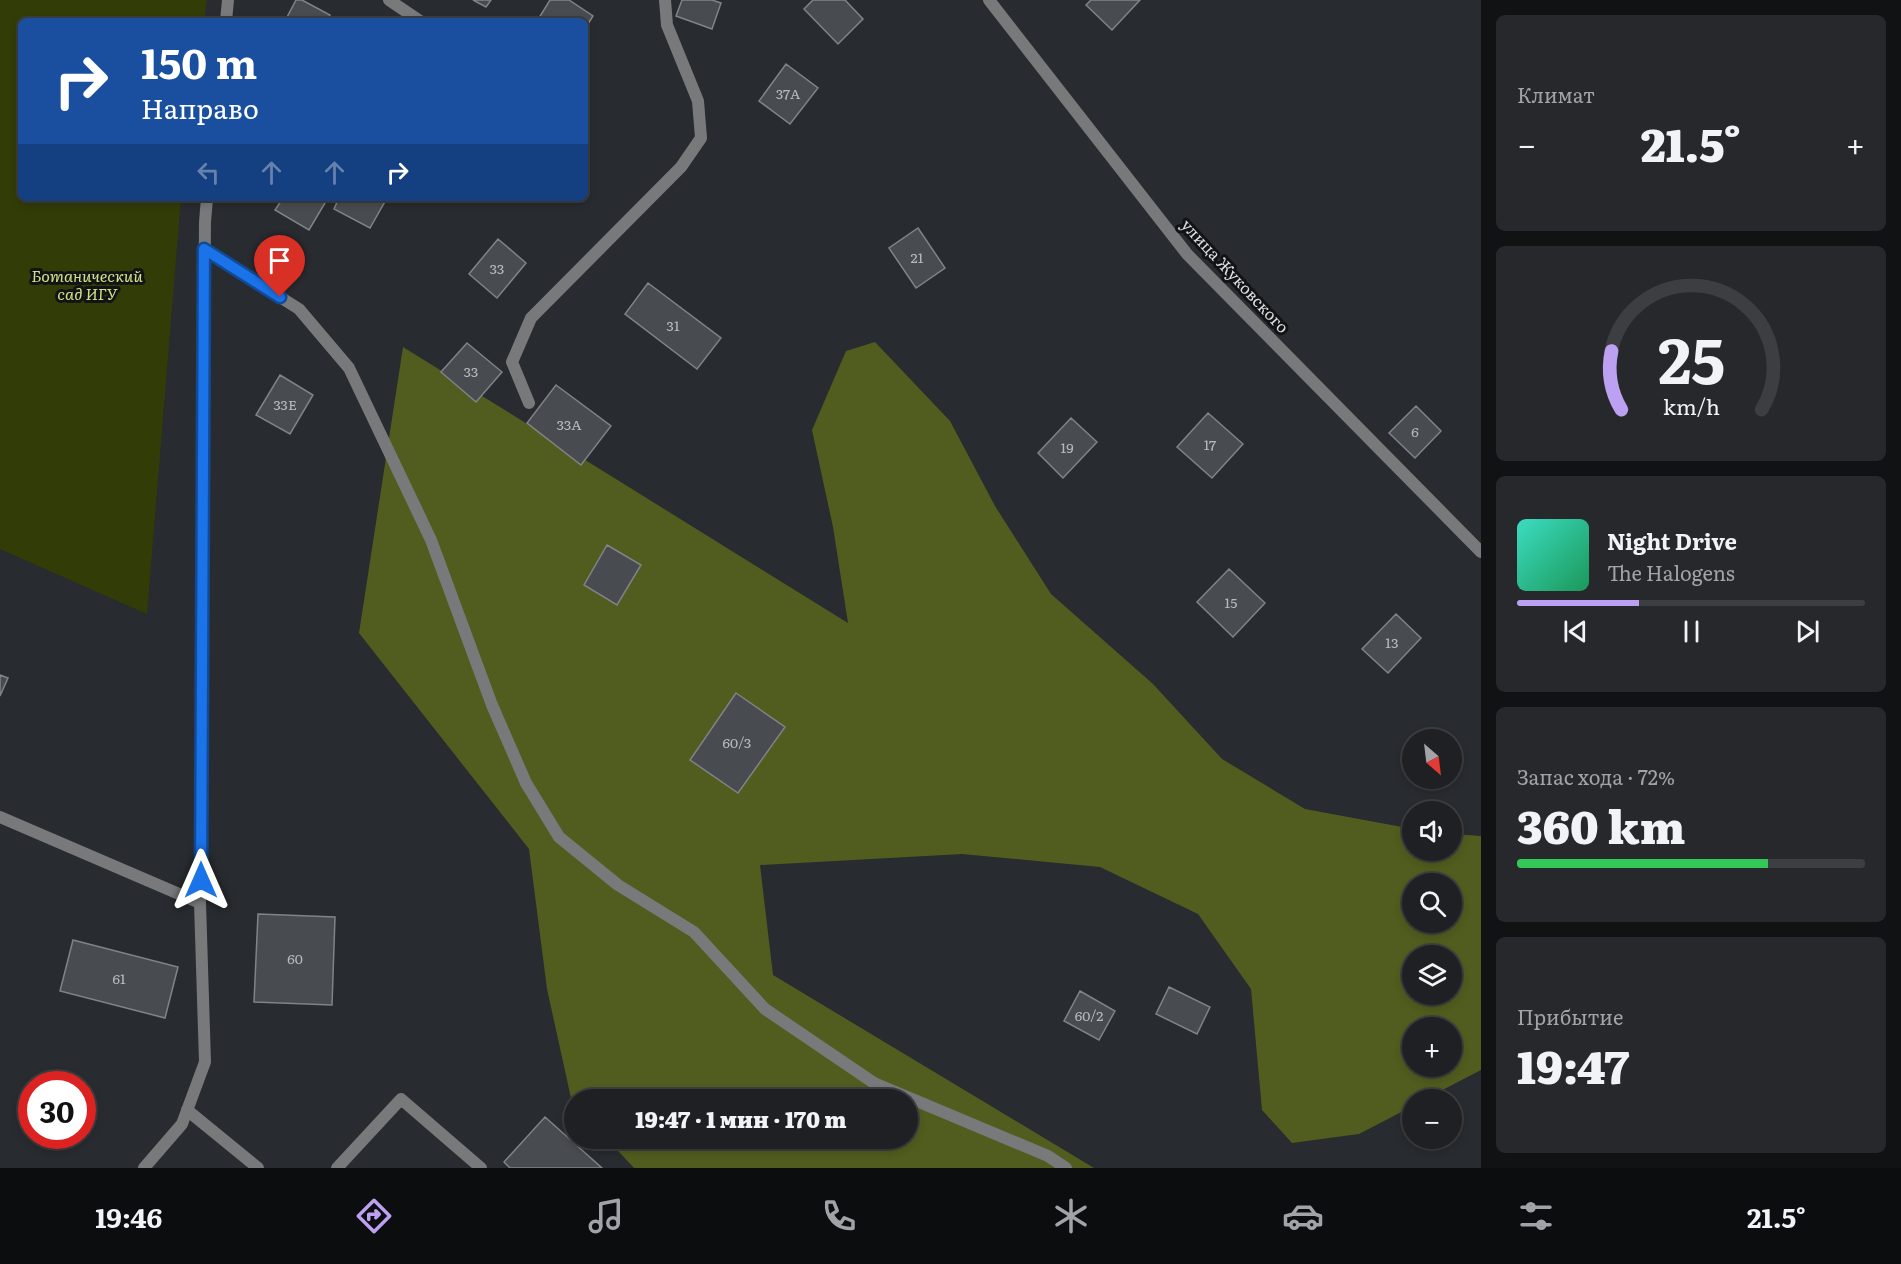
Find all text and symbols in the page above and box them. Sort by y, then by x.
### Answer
text: 150 m [141,30,257,92]
icon: right [42,42,120,120]
text: Климат [1517,79,1595,109]
house number: 37А [776,83,801,103]
text: Направо [141,87,259,127]
text: 21.5° [1641,109,1741,176]
text: − [1517,118,1536,167]
text: + [1846,118,1865,167]
icon: left [192,156,225,189]
icon: ahead [255,156,288,189]
icon: ahead [318,156,351,189]
icon: right [381,156,414,189]
street label: улица Жуковского [1176,213,1295,338]
pin [254,235,305,297]
icon: arrive [263,244,296,277]
house number: 21 [911,247,924,267]
house number: 33 [490,258,504,278]
park label: Ботанический сад ИГУ [31,263,143,305]
text: 25 [1657,312,1725,404]
house number: 31 [666,315,680,335]
house number: 33 [464,361,478,381]
text: km/h [1662,391,1720,423]
house number: 33Е [273,394,297,414]
house number: 33А [556,414,582,434]
house number: 6 [1411,421,1419,441]
house number: 17 [1204,434,1216,454]
house number: 19 [1060,437,1074,457]
text: Night Drive [1607,524,1737,557]
text: The Halogens [1607,557,1735,587]
house number: 15 [1225,592,1237,612]
icon: previous [1559,615,1592,648]
icon: pause [1675,615,1708,648]
icon: next [1791,615,1824,648]
house number: 13 [1385,632,1399,652]
north arrow [1402,729,1462,789]
map controls [1402,729,1462,1149]
house number: 60/3 [723,732,751,752]
text: Запас хода · 72% [1517,761,1675,791]
text: 360 km [1517,791,1685,858]
button: sound [1402,801,1462,861]
position arrow [169,848,233,912]
button: search [1402,873,1462,933]
button: layers [1402,945,1462,1005]
house number: 60 [287,948,303,968]
house number: 61 [112,968,126,988]
text: Прибытие [1517,1001,1623,1031]
house number: 60/2 [1075,1005,1103,1025]
button: + [1402,1017,1462,1077]
text: 19:47 [1517,1031,1629,1098]
speed limit sign: 30 [18,1071,96,1149]
button: − [1402,1089,1462,1149]
text: 19:47 · 1 мин · 170 m [635,1102,847,1135]
icon: directions [353,1195,395,1237]
icon: music [585,1195,627,1237]
icon: phone [818,1195,860,1237]
icon: climate [1050,1195,1092,1237]
icon: car [1282,1195,1324,1237]
icon: filters [1515,1195,1557,1237]
text: 19:46 [95,1196,162,1236]
text: 21.5° [1747,1196,1806,1236]

